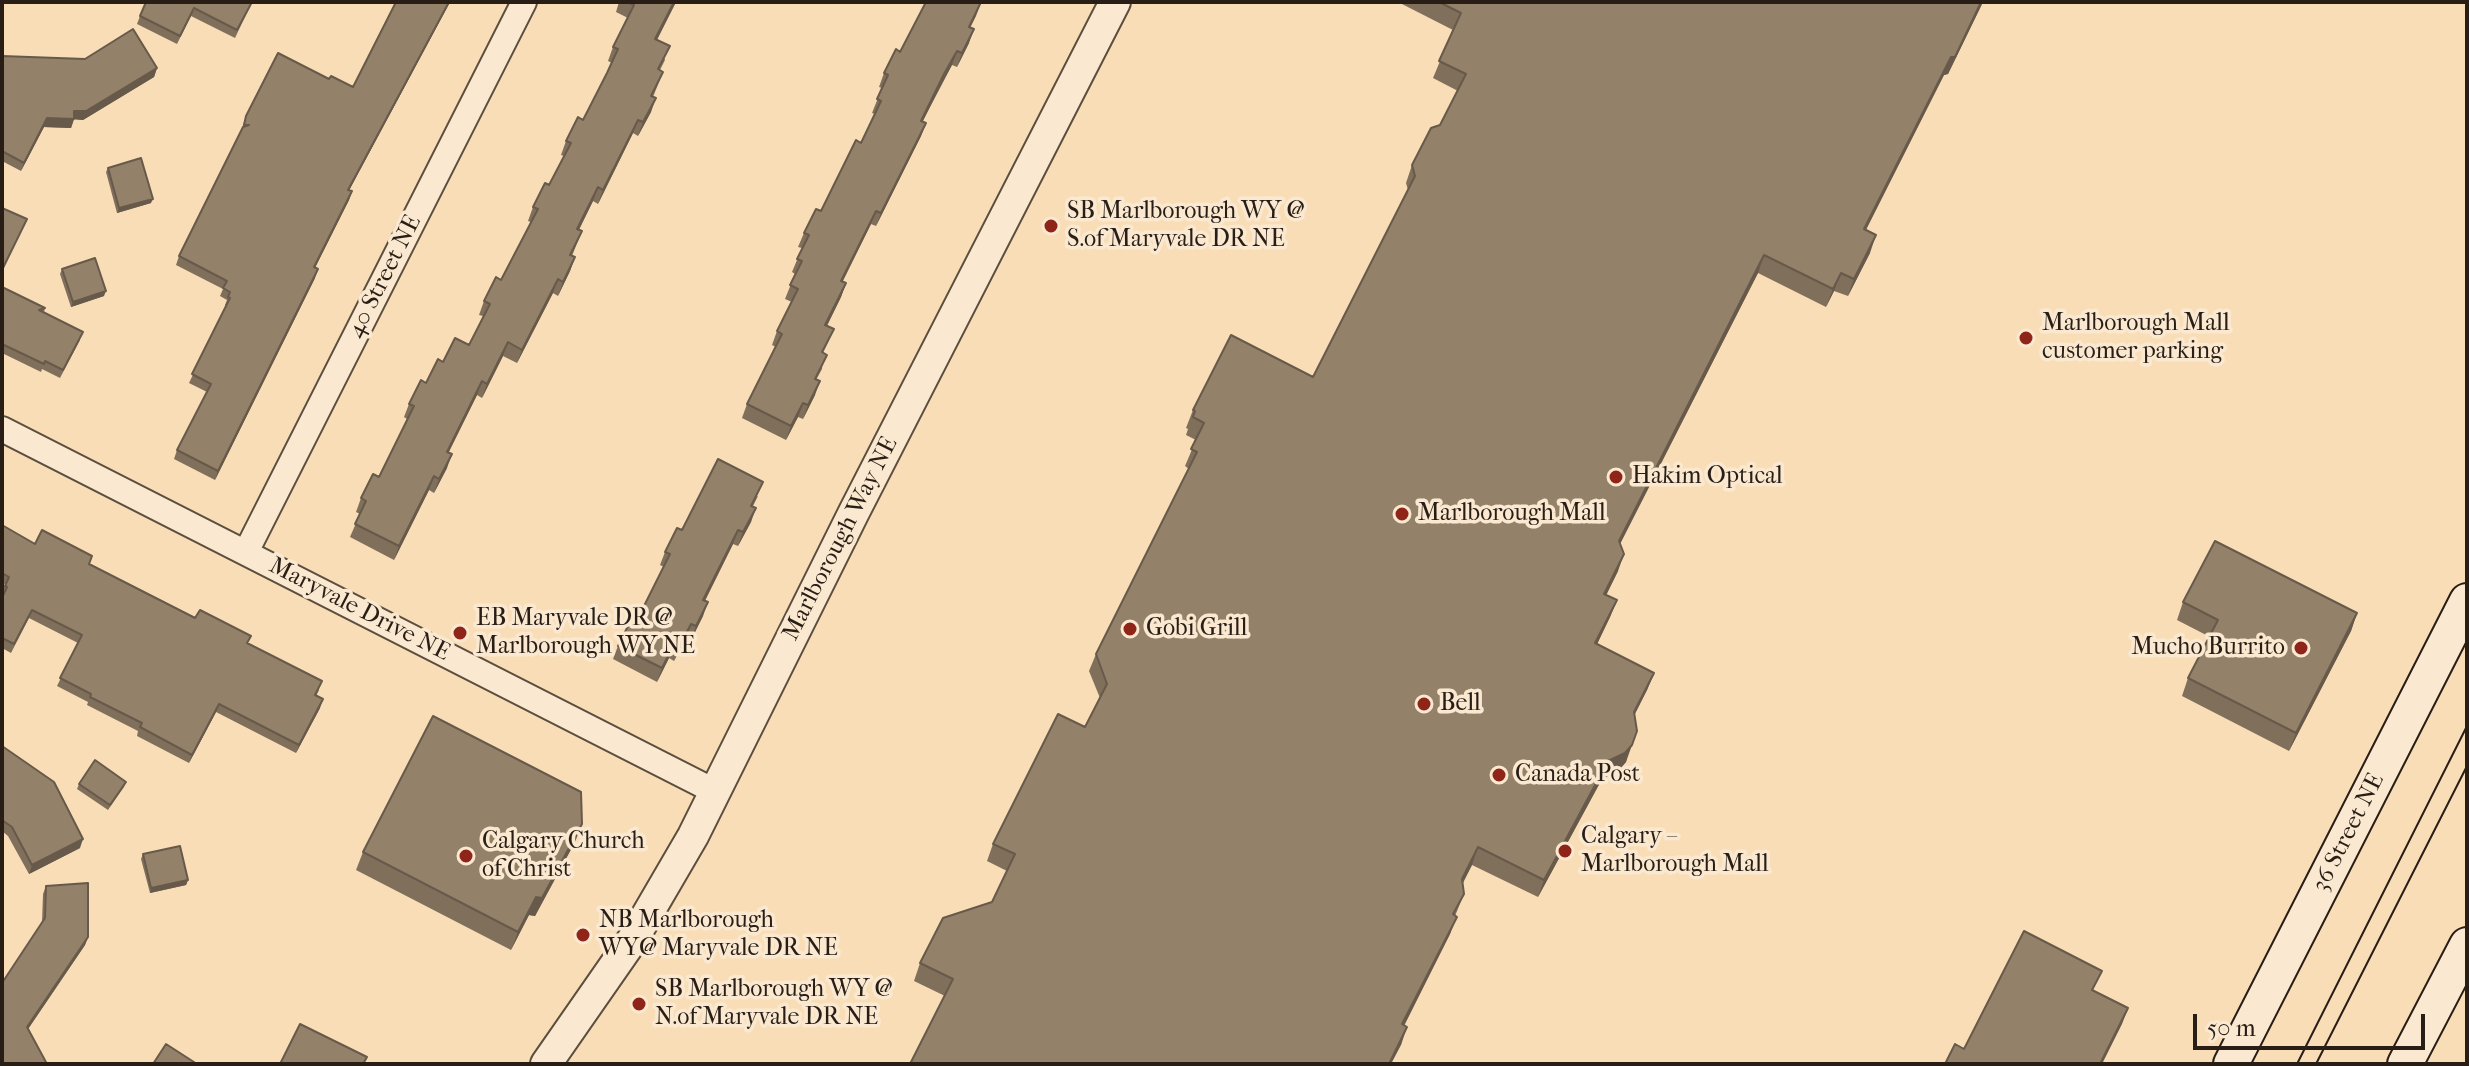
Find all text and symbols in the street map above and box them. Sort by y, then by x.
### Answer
place label: SB Marlborough WY @ S.of Maryvale DR NE [1067,198,1304,254]
street label: 40 Street NE [342,211,428,343]
marker: SB Marlborough WY @ S.of Maryvale DR NE [1042,217,1060,235]
place label: Marlborough Mall customer parking [2042,310,2230,366]
marker: Marlborough Mall customer parking [2017,329,2035,347]
street label: Marlborough Way NE [777,432,905,646]
place label: Hakim Optical [1632,463,1783,491]
marker: Hakim Optical [1607,468,1625,486]
place label: Marlborough Mall [1418,500,1606,528]
marker: Marlborough Mall [1393,505,1411,523]
street label: Maryvale Drive NE [264,552,454,668]
place label: EB Maryvale DR @ Marlborough WY NE [476,605,695,661]
place label: Gobi Grill [1146,615,1247,643]
marker: Gobi Grill [1121,620,1139,638]
marker: EB Maryvale DR @ Marlborough WY NE [451,624,469,642]
place label: Mucho Burrito [2131,634,2285,662]
marker: Mucho Burrito [2292,639,2310,657]
place label: Bell [1440,690,1481,718]
marker: Bell [1415,695,1433,713]
place label: Canada Post [1515,761,1640,789]
marker: Canada Post [1490,766,1508,784]
street label: 36 Street NE [2307,769,2391,897]
place label: Calgary – Marlborough Mall [1581,823,1769,879]
place label: Calgary Church of Christ [482,828,645,884]
marker: Calgary – Marlborough Mall [1556,842,1574,860]
marker: Calgary Church of Christ [457,847,475,865]
place label: NB Marlborough WY@ Maryvale DR NE [599,907,838,963]
marker: NB Marlborough WY@ Maryvale DR NE [574,926,592,944]
place label: SB Marlborough WY @ N.of Maryvale DR NE [655,976,892,1032]
marker: SB Marlborough WY @ N.of Maryvale DR NE [630,995,648,1013]
scale bar [2197,998,2429,1048]
text: 50 m [2207,1014,2256,1042]

